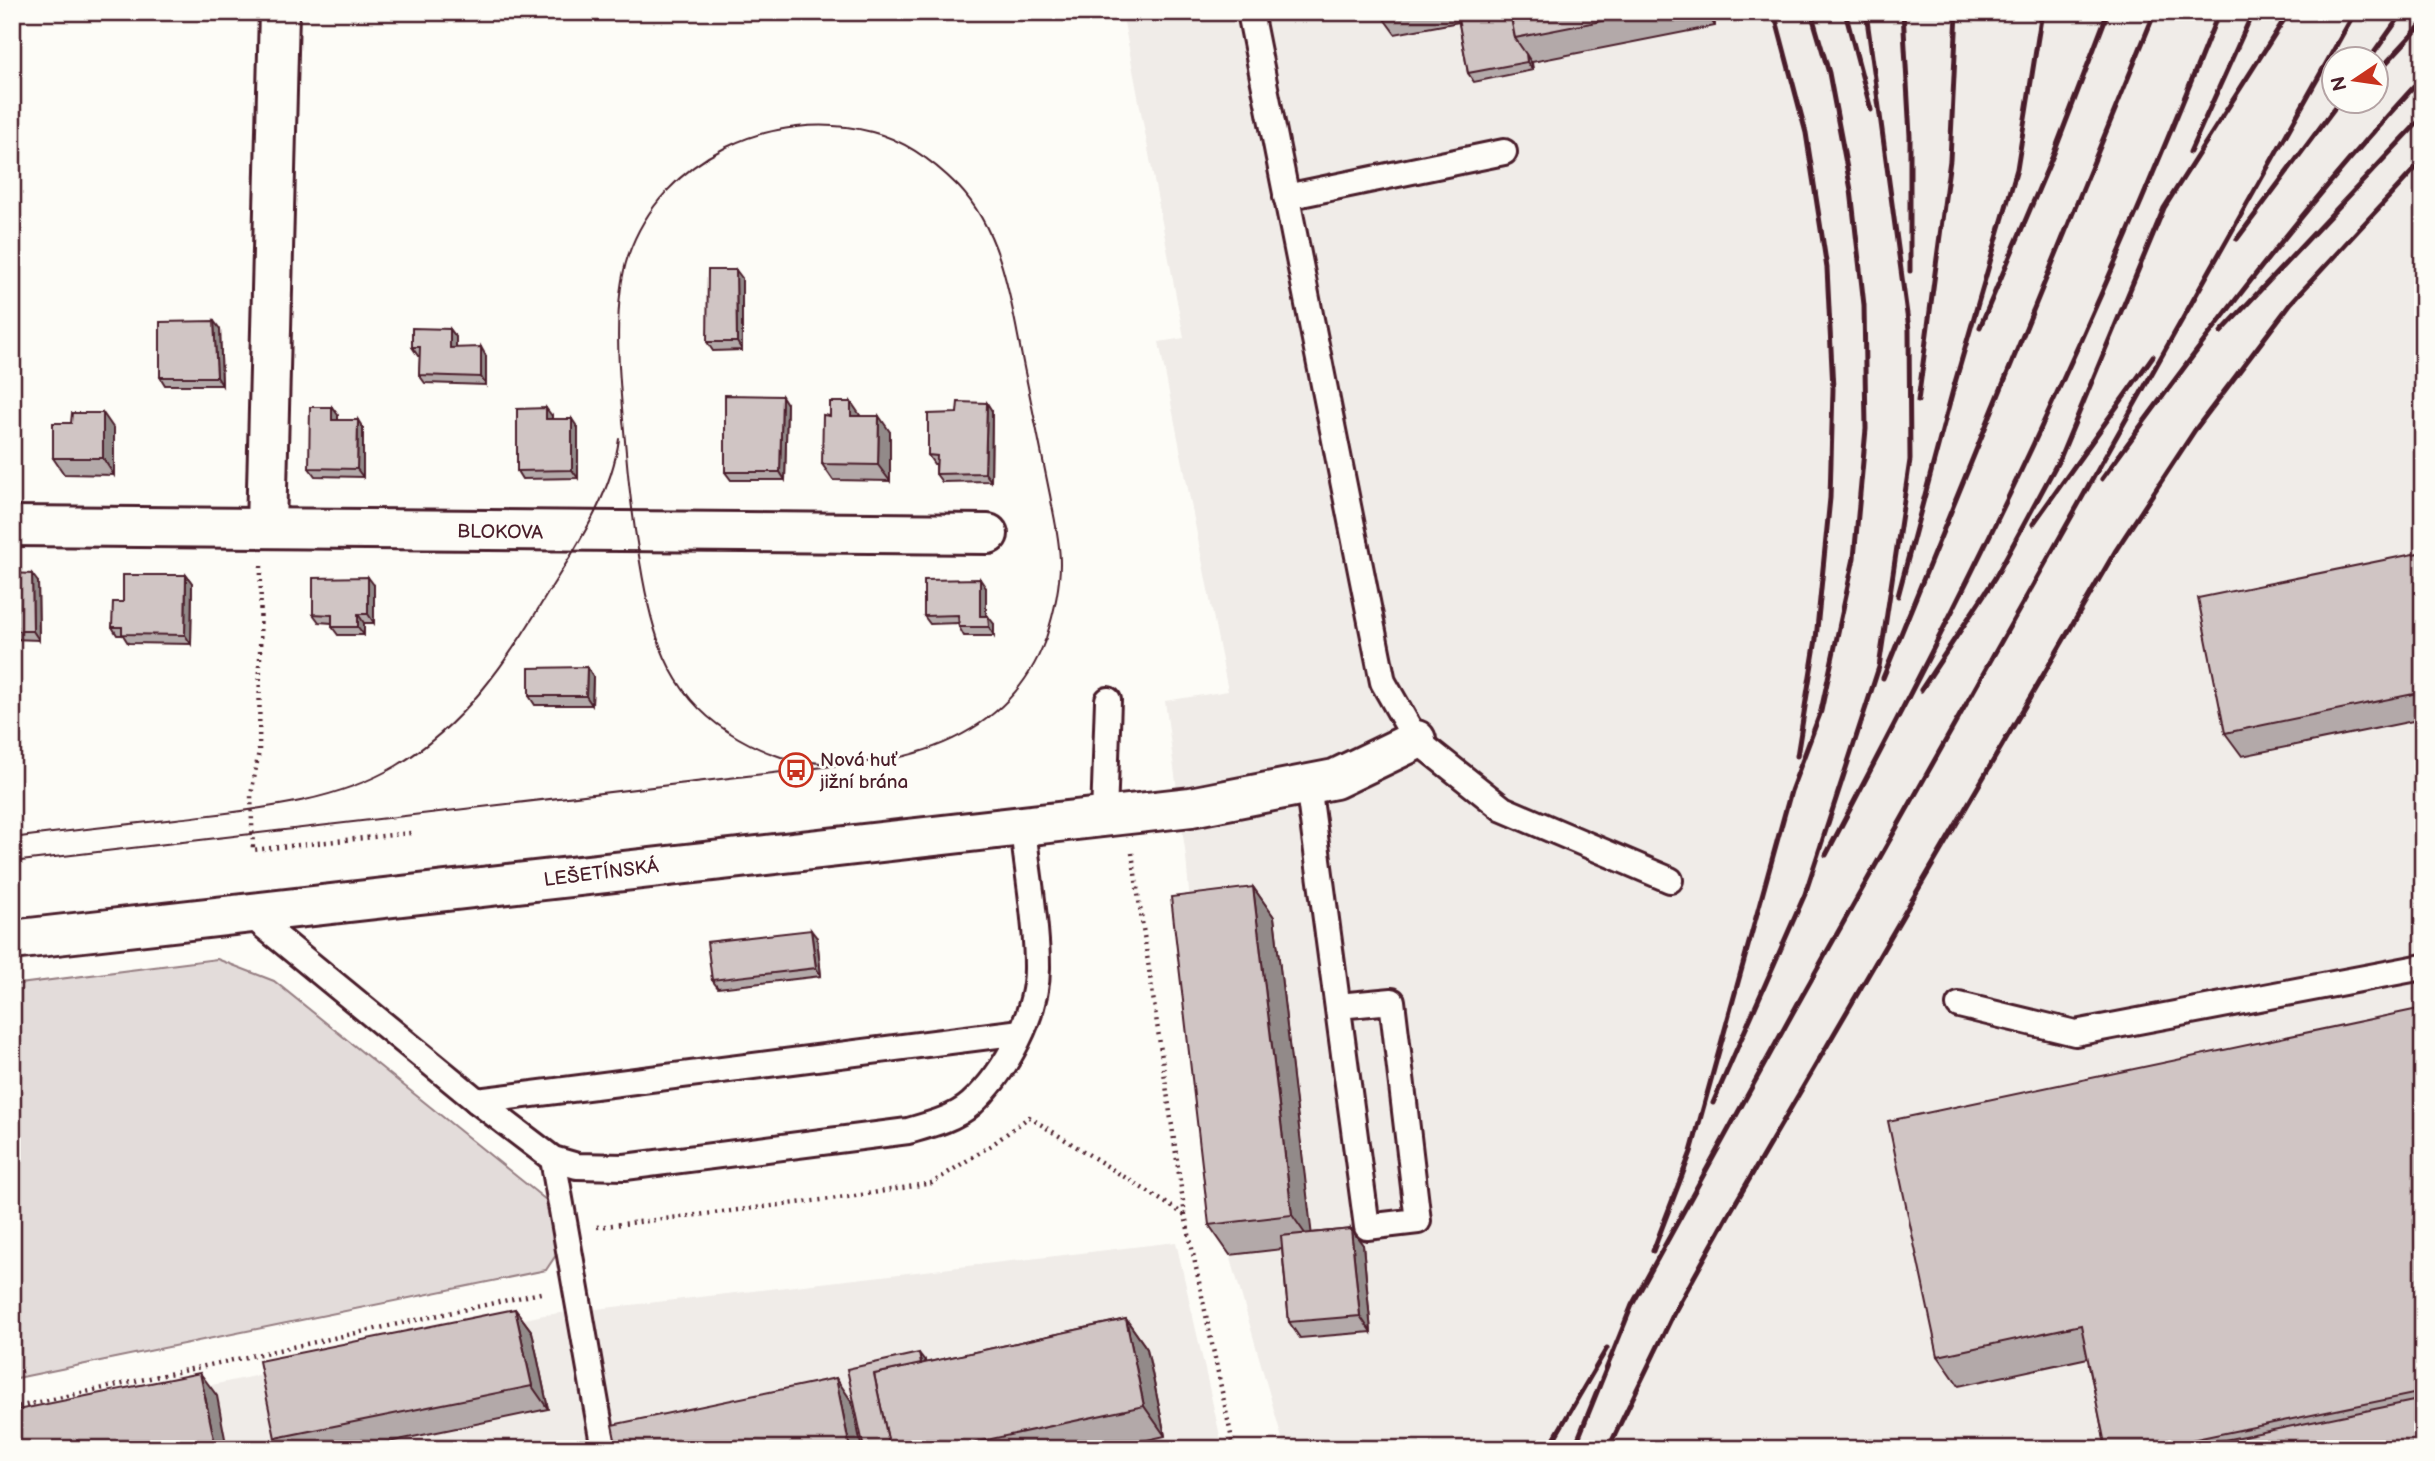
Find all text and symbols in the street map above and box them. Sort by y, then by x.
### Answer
north arrow [2320,46,2390,116]
text: N [2327,74,2353,93]
street label: BLOKOVA [457,520,543,545]
place label: Nová huť jižní brána [819,749,908,794]
bus stop icon: Nová huť jižní brána [777,751,815,789]
street label: LEŠETÍNSKÁ [542,854,660,892]

